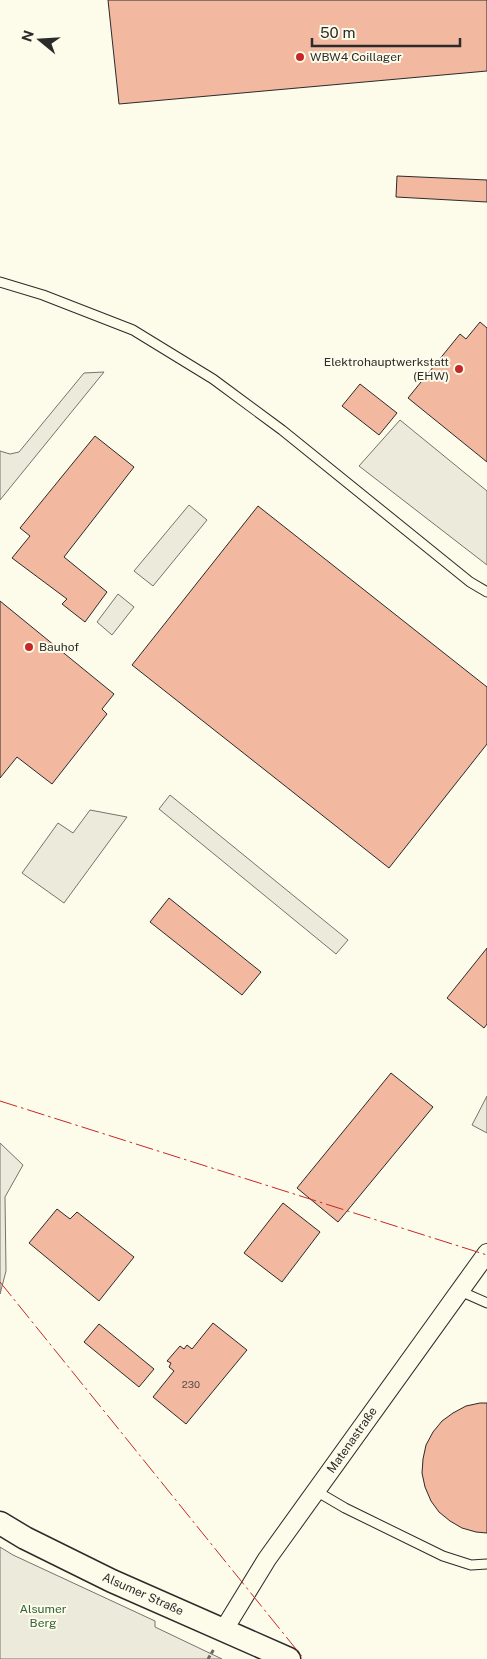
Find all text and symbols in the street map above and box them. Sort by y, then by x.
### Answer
north arrow [15,15,65,65]
scale bar [312,15,460,47]
text: 50 m [320,24,355,41]
text: N [18,28,37,44]
place label: WBW4 Coillager [310,50,402,64]
marker: WBW4 Coillager [294,51,306,63]
place label: Elektrohauptwerkstatt (EHW) [324,355,449,383]
marker: Elektrohauptwerkstatt (EHW) [453,363,465,375]
place label: Bauhof [39,640,79,654]
marker: Bauhof [23,641,35,653]
house number: 230 [182,1378,200,1390]
street label: Matenastraße [324,1404,380,1476]
street label: Alsumer Straße [100,1570,186,1618]
park label: Alsumer Berg [20,1602,67,1630]

